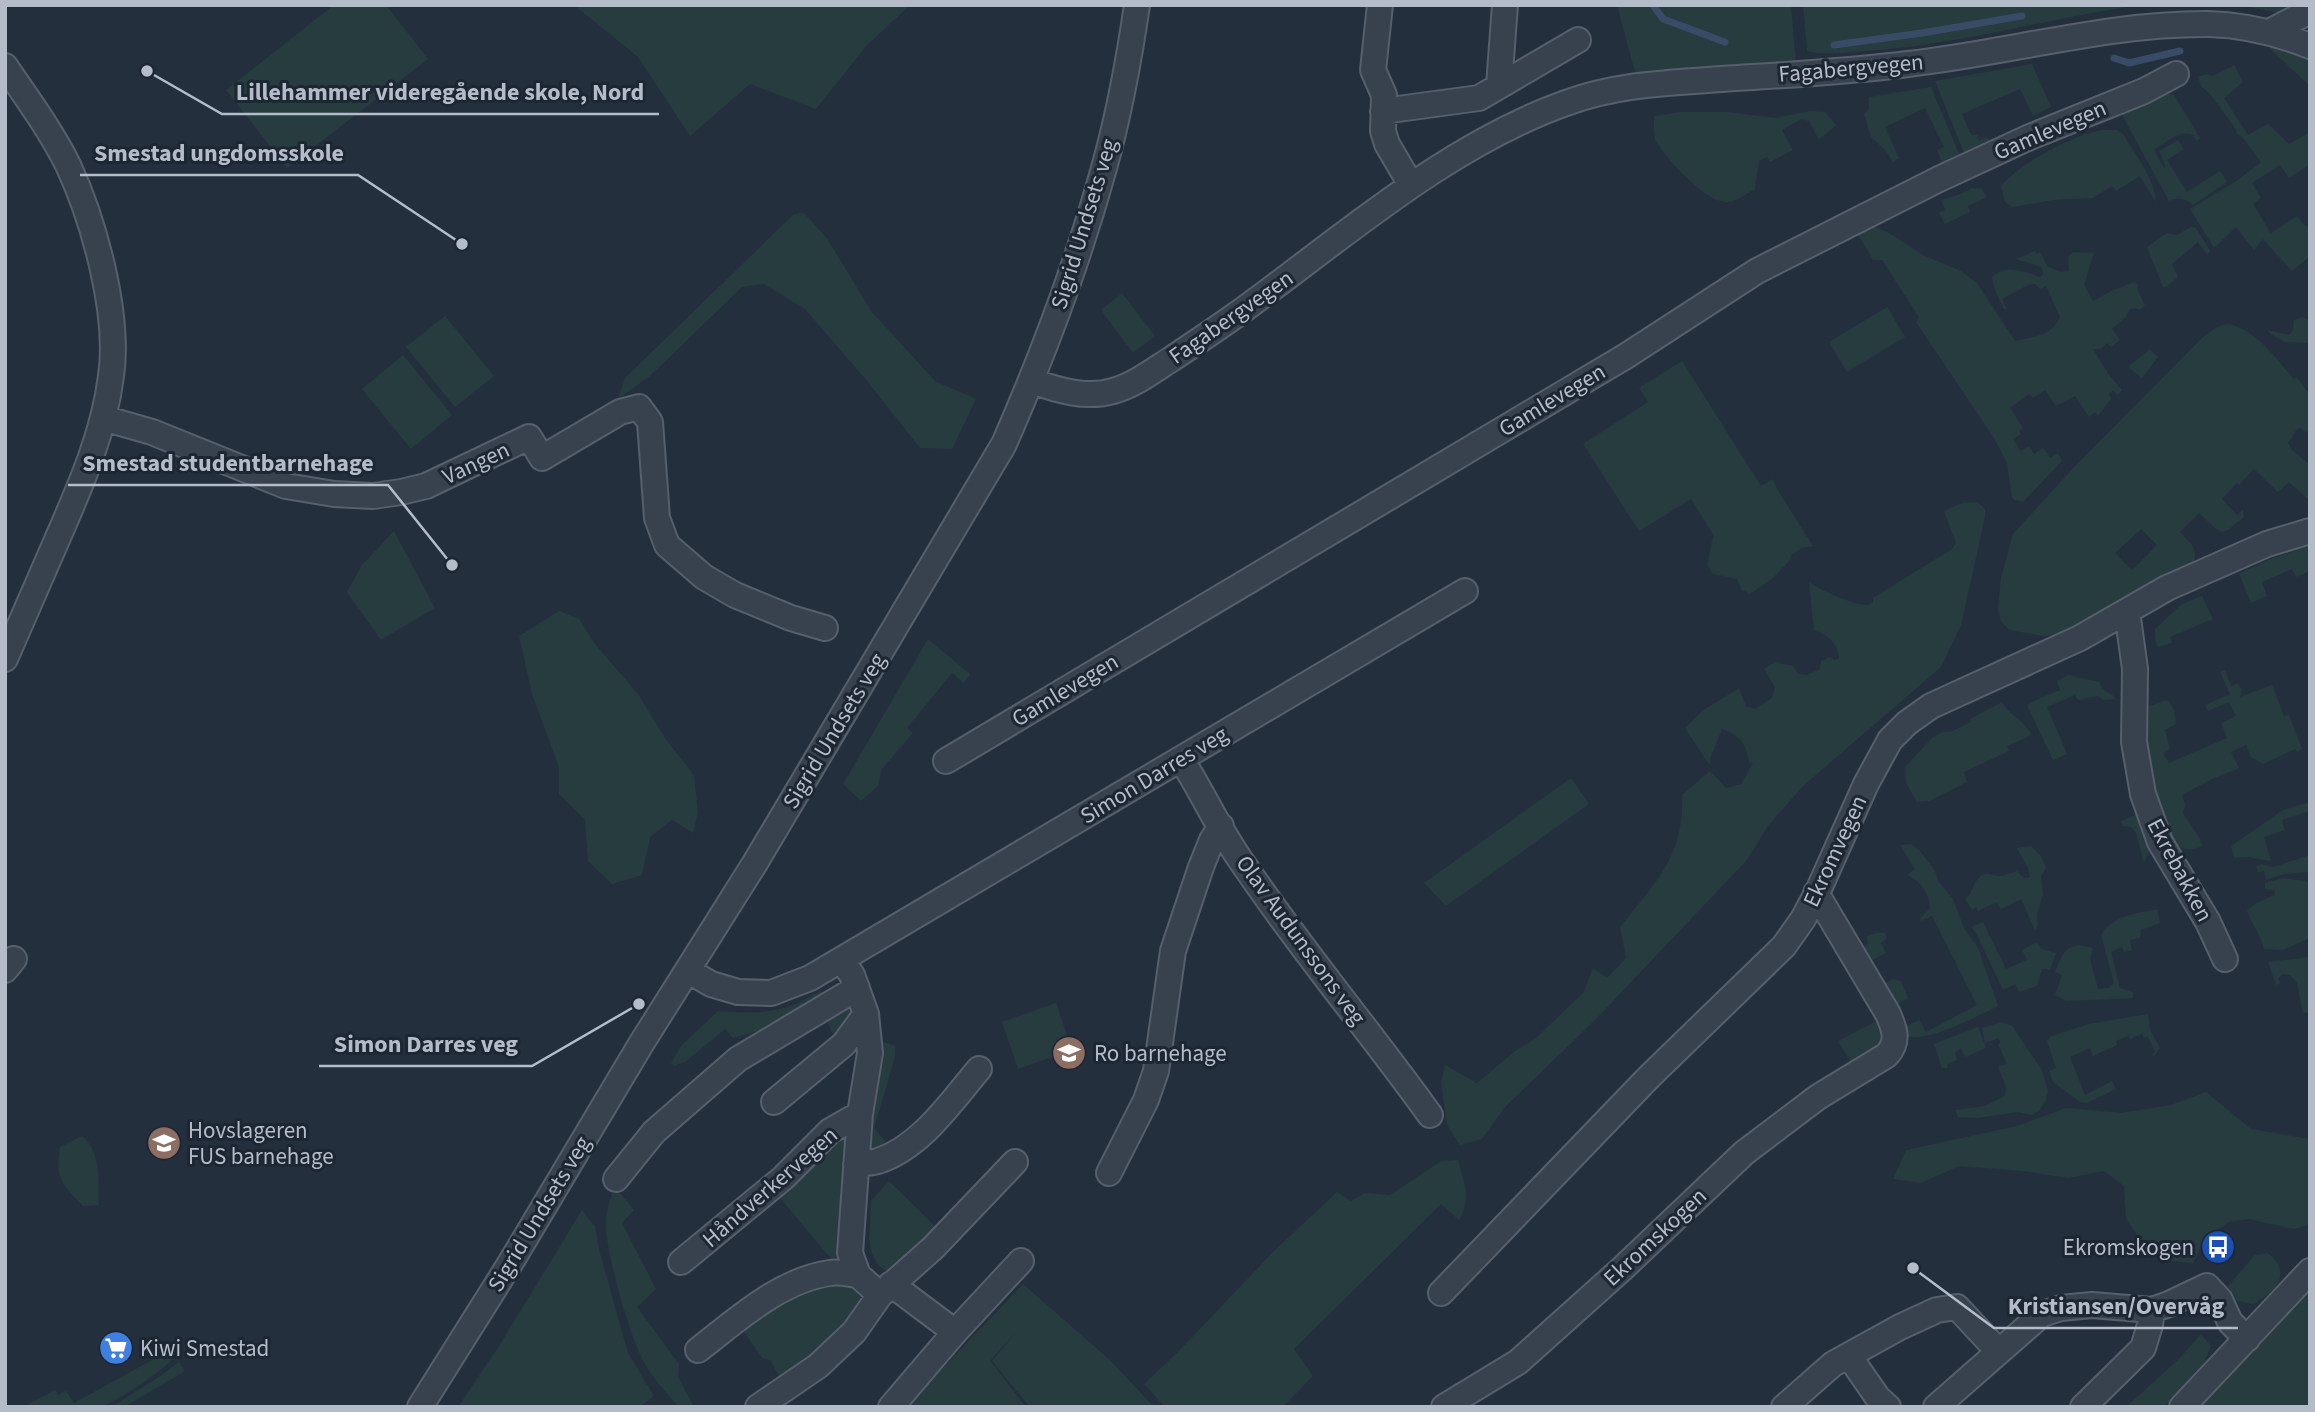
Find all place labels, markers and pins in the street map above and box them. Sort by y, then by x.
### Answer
callout: Lillehammer videregående skole, Nord [222,69,659,114]
callout: Smestad ungdomsskole [80,130,358,175]
callout: Smestad studentbarnehage [68,440,388,485]
callout: Simon Darres veg [319,1021,532,1066]
school or university icon: Ro barnehage [1050,1034,1088,1072]
place label: Ro barnehage [1094,1037,1227,1070]
place label: Hovslageren FUS barnehage [188,1114,334,1173]
school or university icon: Hovslageren FUS barnehage [145,1124,183,1162]
bus stop icon: Ekromskogen [2199,1228,2237,1266]
place label: Ekromskogen [2063,1231,2194,1264]
callout: Kristiansen/Overvåg [1994,1283,2238,1328]
supermarket icon: Kiwi Smestad [97,1329,135,1367]
place label: Kiwi Smestad [140,1332,269,1365]

